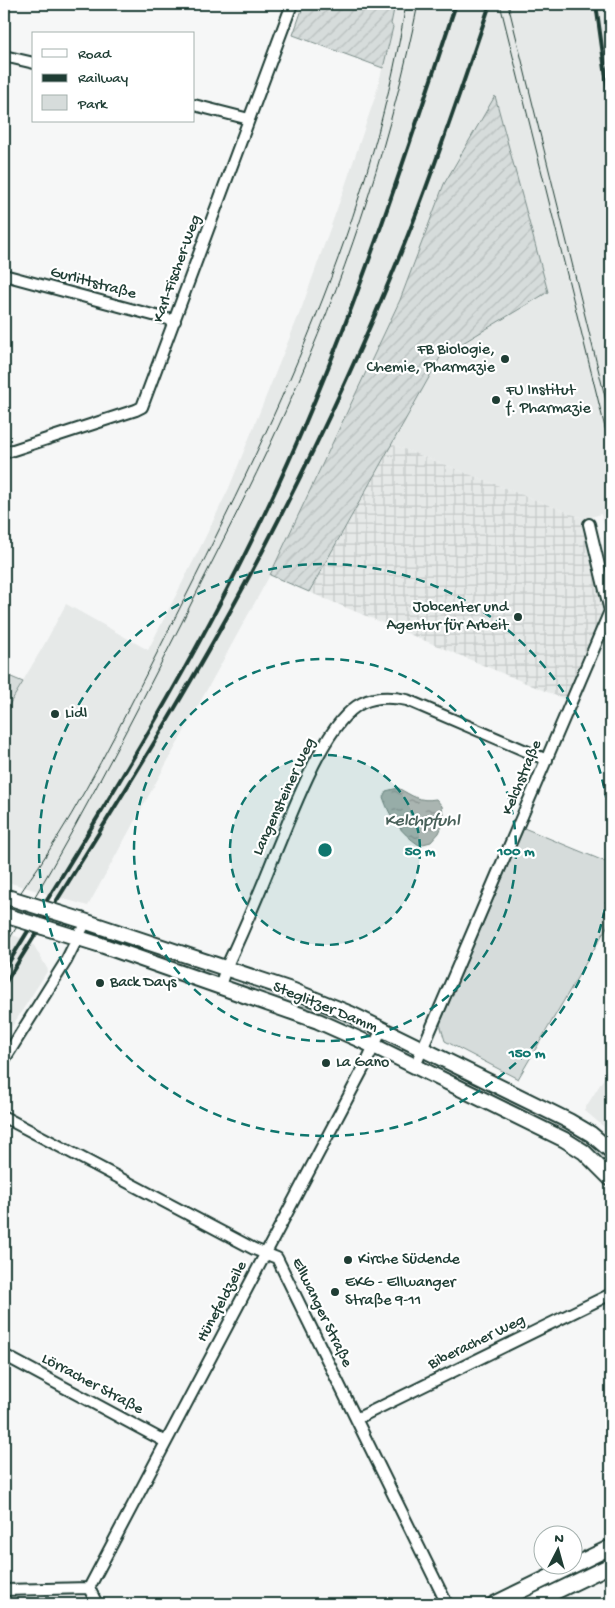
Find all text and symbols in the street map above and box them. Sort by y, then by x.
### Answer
legend [32,32,195,122]
text: Road [78,46,112,64]
text: Railway [78,70,129,88]
text: Park [77,96,108,114]
street label: Karl-Fischer-Weg [150,212,206,326]
street label: Gurlittstraße [48,263,139,305]
place label: FB Biologie, Chemie, Pharmazie [367,341,496,378]
marker: FB Biologie, Chemie, Pharmazie [499,353,511,365]
place label: FU Institut f. Pharmazie [505,382,591,419]
marker: FU Institut f. Pharmazie [490,394,502,406]
place label: Jobcenter und Agentur für Arbeit [386,599,510,636]
marker: Jobcenter und Agentur für Arbeit [512,611,524,623]
place label: Lidl [65,705,87,724]
marker: Lidl [49,708,61,720]
street label: Langensteiner Weg [249,735,321,859]
street label: Kelchstraße [499,737,548,818]
water label: Kelchpfuhl [384,811,461,832]
centre of rings [316,841,334,859]
text: 50 m [405,843,436,861]
text: 100 m [496,843,535,861]
place label: Back Days [109,974,178,993]
marker: Back Days [94,977,106,989]
street label: Steglitzer Damm [270,978,381,1038]
text: 150 m [508,1045,546,1063]
place label: La Gano [336,1054,389,1073]
marker: La Gano [320,1057,332,1069]
place label: Kirche Südende [358,1251,461,1270]
marker: Kirche Südende [342,1254,354,1266]
street label: Ellwanger Straße [286,1255,356,1371]
street label: Hünefeldzeile [194,1258,253,1346]
place label: EKG - Ellwanger Straße 9-11 [345,1274,457,1311]
marker: EKG - Ellwanger Straße 9-11 [329,1286,341,1298]
street label: Biberacher Weg [424,1311,529,1375]
street label: Lörracher Straße [38,1350,147,1420]
north arrow [532,1526,582,1576]
text: N [554,1531,565,1548]

